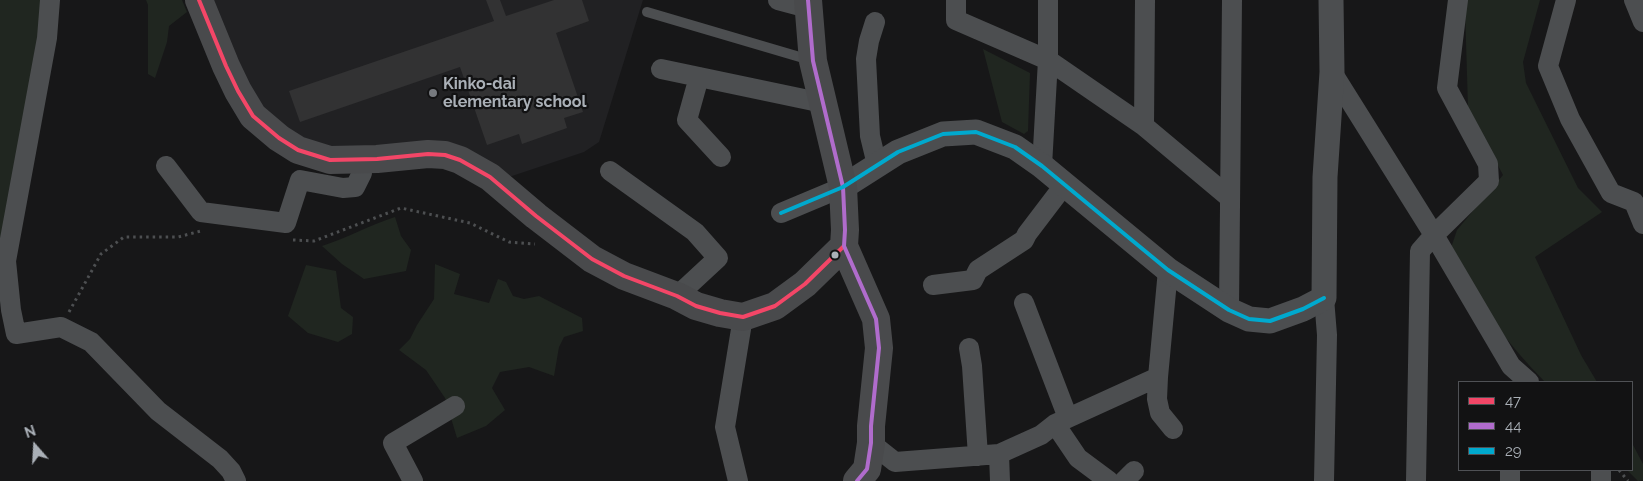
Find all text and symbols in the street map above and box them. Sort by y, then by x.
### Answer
place label: Kinko-dai elementary school [443,74,587,112]
marker: Kinko-dai elementary school [427,87,439,99]
unlabelled marker [830,250,840,260]
legend [1458,381,1633,471]
text: 47 [1505,392,1521,410]
text: 44 [1505,417,1521,435]
north arrow [10,421,60,471]
text: N [22,423,38,441]
text: 29 [1505,442,1522,460]

